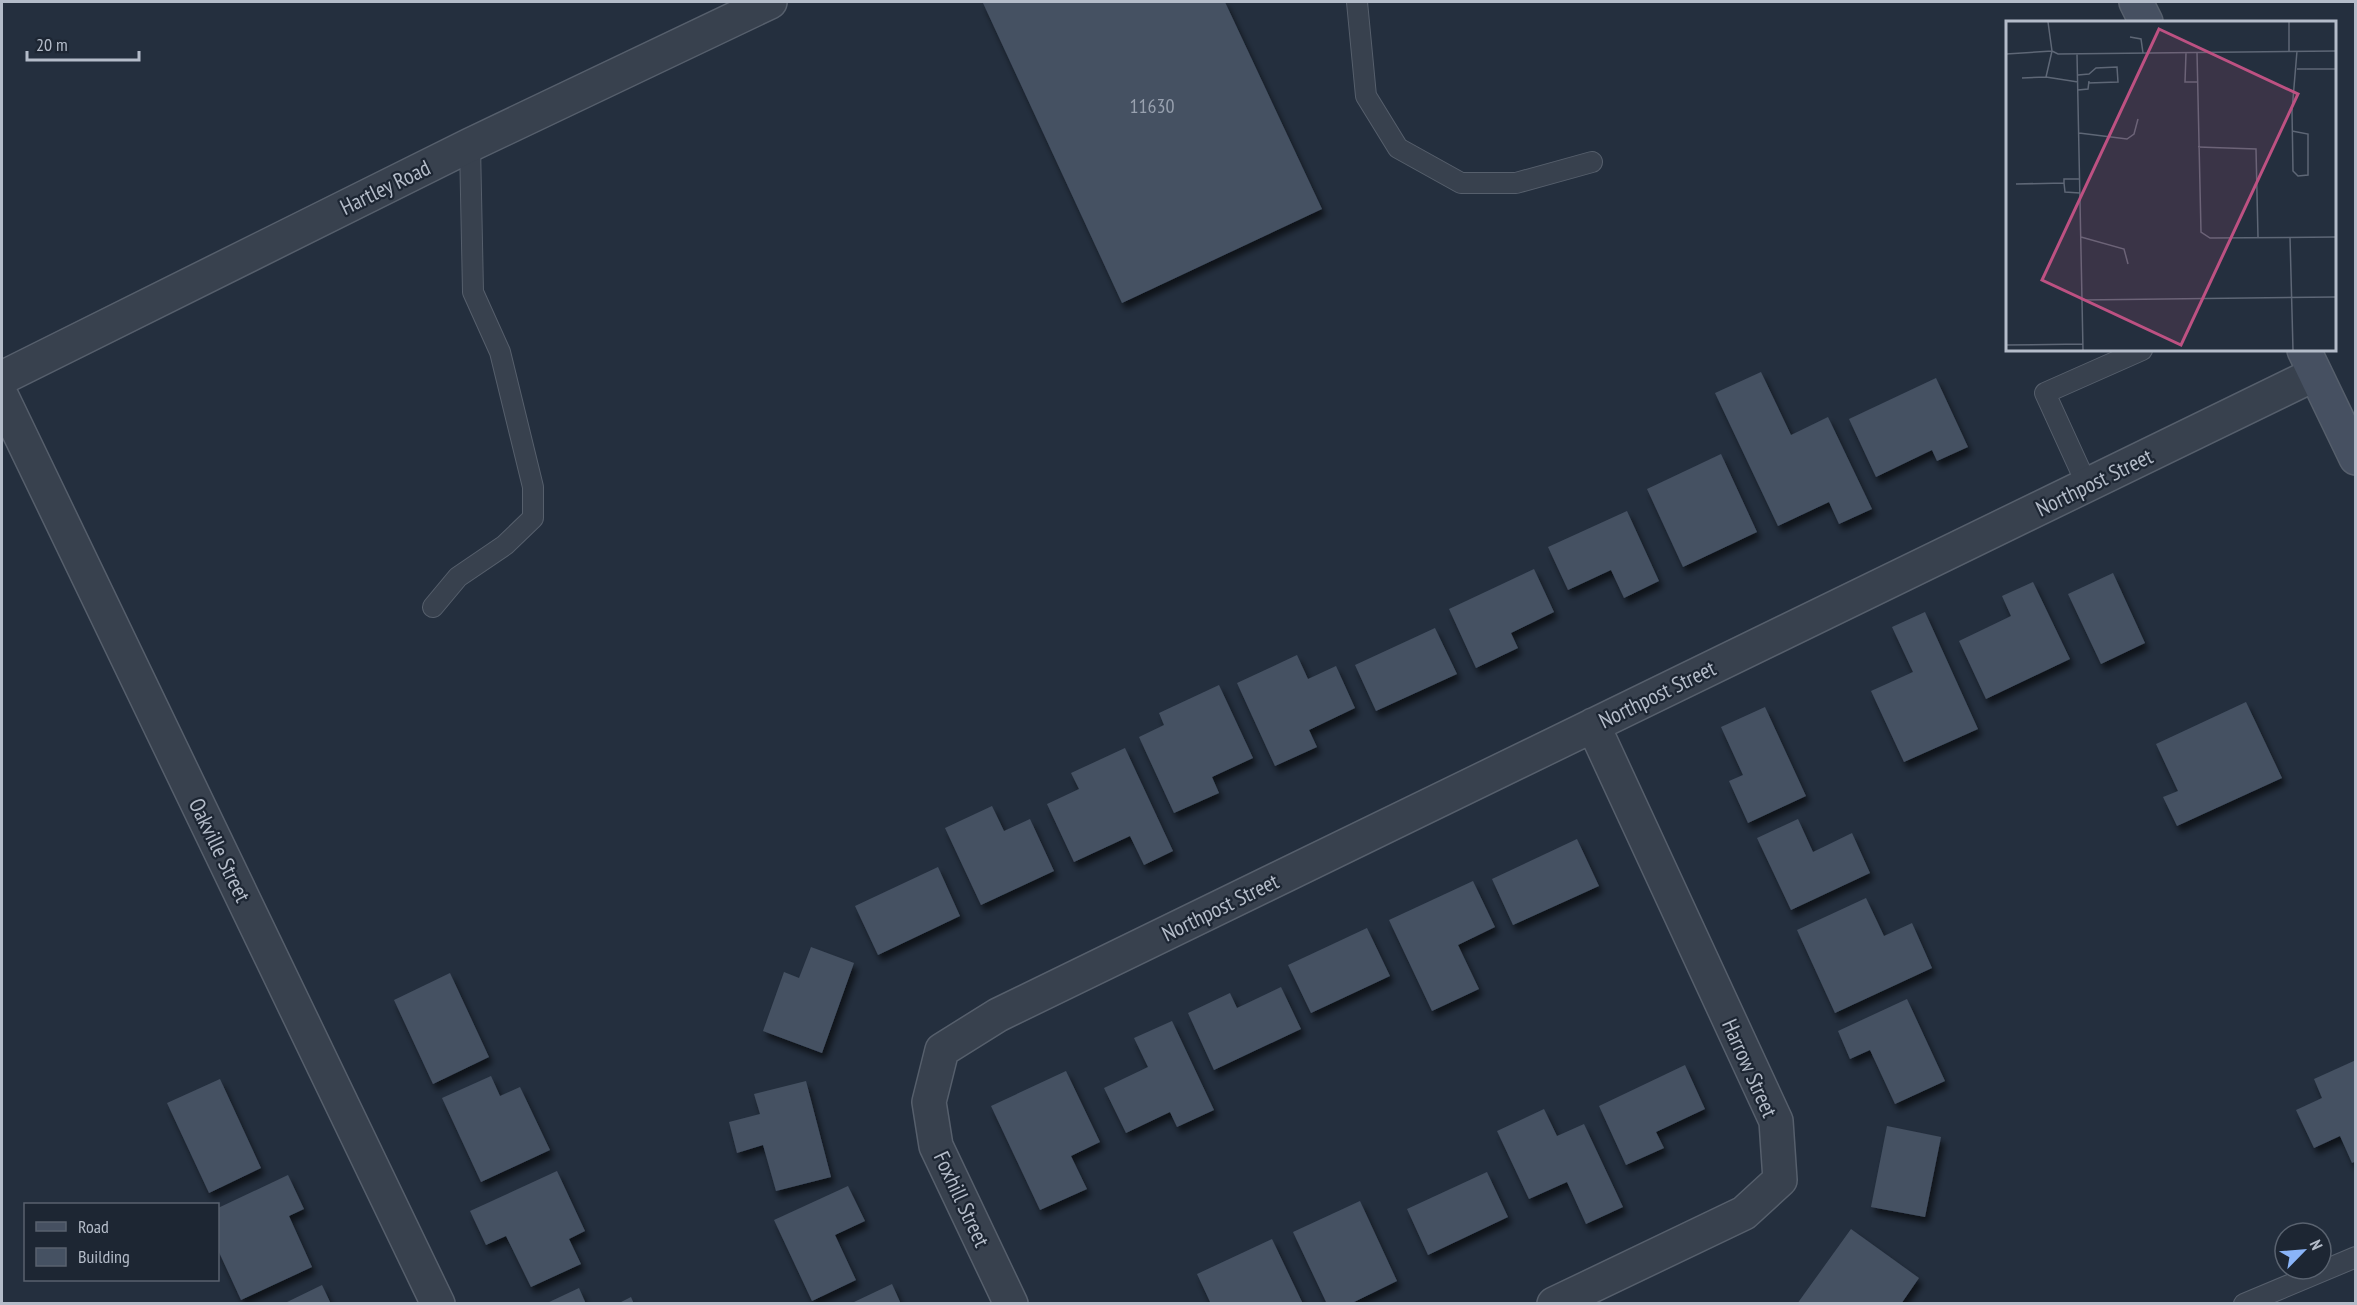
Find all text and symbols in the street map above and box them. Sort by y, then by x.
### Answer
inset map [2006,21,2336,351]
scale bar [27,24,140,62]
text: 20 m [36,33,68,56]
house number: 11630 [1130,93,1175,119]
street label: Hartley Road [335,153,435,221]
street label: Northpost Street [2031,442,2157,522]
street label: Northpost Street [1594,654,1720,734]
street label: Oakville Street [183,793,257,907]
street label: Northpost Street [1157,867,1283,947]
street label: Harrow Street [1716,1014,1784,1122]
street label: Foxhill Street [928,1147,996,1251]
legend [24,1203,219,1281]
text: Road [78,1215,109,1238]
north arrow [2273,1221,2333,1281]
text: N [2306,1237,2327,1253]
text: Building [78,1245,130,1268]

